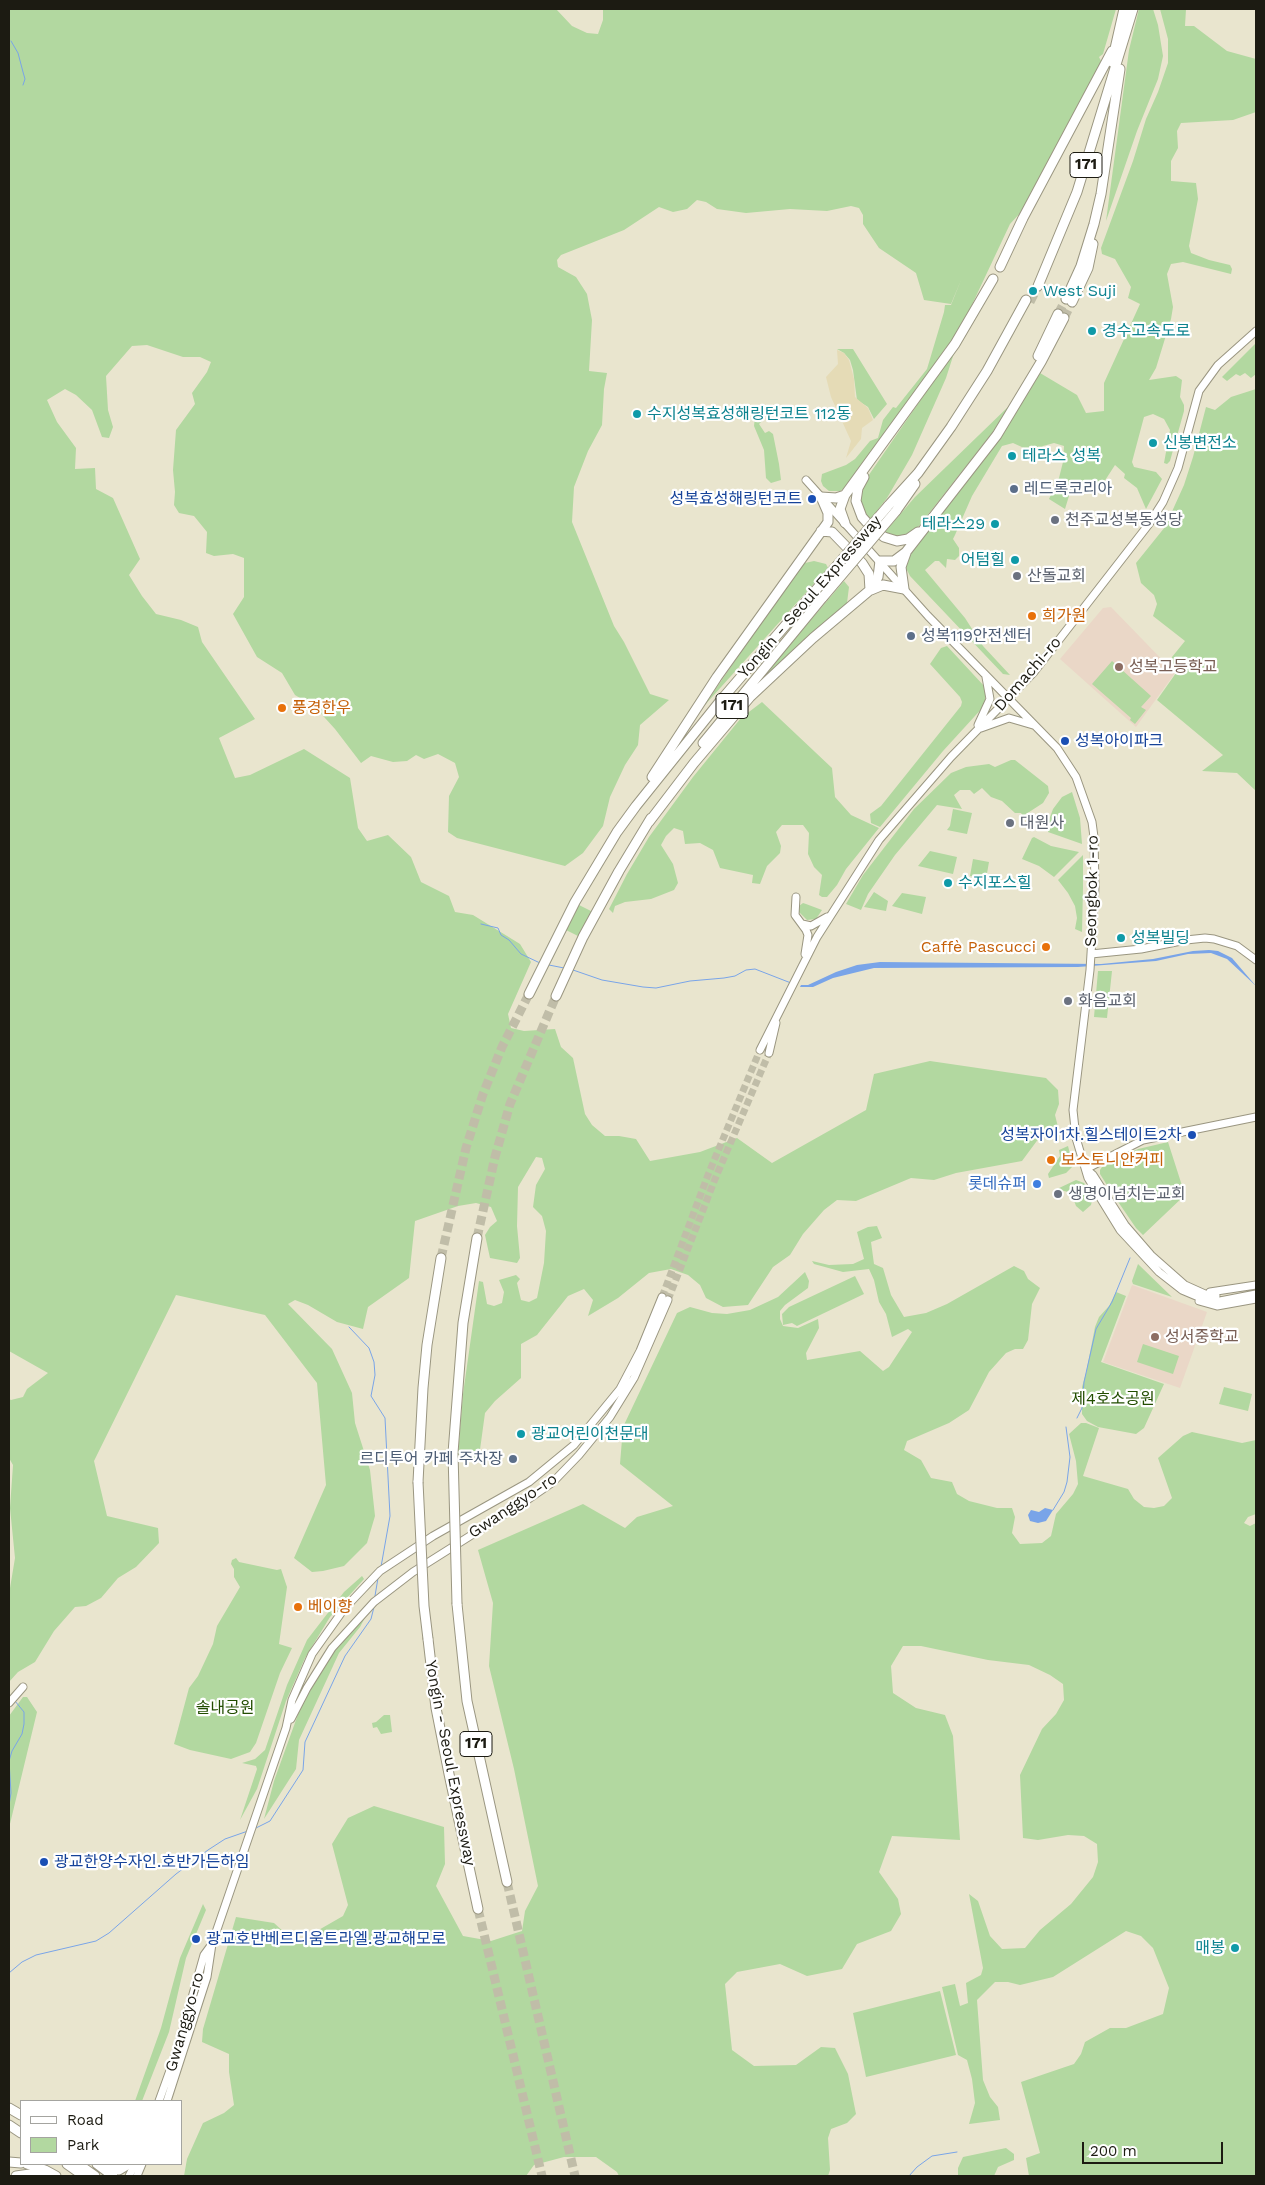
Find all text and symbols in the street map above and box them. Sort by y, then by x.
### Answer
road number: 171 [1070,152,1102,178]
place label: West Suji [1043,281,1116,301]
marker: West Suji [1027,285,1039,297]
place label: 경수고속도로 [1102,321,1190,341]
marker: 경수고속도로 [1086,325,1098,337]
place label: 수지성복효성해링턴코트 112동 [647,404,851,424]
marker: 수지성복효성해링턴코트 112동 [631,408,643,420]
place label: 신봉변전소 [1163,433,1237,453]
marker: 신봉변전소 [1147,437,1159,449]
place label: 테라스 성복 [1022,446,1101,466]
marker: 테라스 성복 [1006,450,1018,462]
place label: 레드록코리아 [1024,479,1112,499]
marker: 레드록코리아 [1008,483,1020,495]
place label: 성복효성해링턴코트 [670,489,802,509]
marker: 성복효성해링턴코트 [806,493,818,505]
place label: 천주교성복동성당 [1065,510,1183,530]
street label: Yongin - Seoul Expressway [734,512,886,682]
place label: 테라스29 [922,514,985,534]
marker: 천주교성복동성당 [1049,514,1061,526]
marker: 테라스29 [989,518,1001,530]
place label: 어텀힐 [961,550,1005,570]
marker: 어텀힐 [1009,554,1021,566]
place label: 산돌교회 [1027,566,1086,586]
marker: 산돌교회 [1011,570,1023,582]
place label: 희가원 [1042,606,1086,626]
marker: 희가원 [1026,610,1038,622]
place label: 성복119안전센터 [921,626,1032,646]
marker: 성복119안전센터 [905,630,917,642]
street label: Domachi-ro [990,633,1066,715]
place label: 성복고등학교 [1129,657,1217,677]
marker: 성복고등학교 [1113,661,1125,673]
road number: 171 [716,694,748,718]
place label: 풍경한우 [292,698,351,718]
marker: 풍경한우 [276,702,288,714]
place label: 성복아이파크 [1075,731,1163,751]
marker: 성복아이파크 [1059,735,1071,747]
place label: 대원사 [1020,813,1064,833]
marker: 대원사 [1004,817,1016,829]
street label: Seongbok 1-ro [1081,835,1103,947]
place label: 수지포스힐 [958,873,1032,893]
marker: 수지포스힐 [942,877,954,889]
place label: 성복빌딩 [1131,928,1190,948]
marker: 성복빌딩 [1115,932,1127,944]
place label: Caffè Pascucci [921,937,1036,957]
marker: Caffè Pascucci [1040,941,1052,953]
place label: 화음교회 [1078,991,1137,1011]
marker: 화음교회 [1062,995,1074,1007]
place label: 성복자이1차.힐스테이트2차 [1000,1125,1182,1145]
marker: 성복자이1차.힐스테이트2차 [1186,1129,1198,1141]
place label: 보스토니안커피 [1061,1150,1164,1170]
marker: 보스토니안커피 [1045,1154,1057,1166]
place label: 롯데슈퍼 [968,1174,1027,1194]
marker: 롯데슈퍼 [1031,1178,1043,1190]
place label: 생명이넘치는교회 [1068,1184,1186,1204]
marker: 생명이넘치는교회 [1052,1188,1064,1200]
place label: 성서중학교 [1165,1327,1239,1347]
marker: 성서중학교 [1149,1331,1161,1343]
park label: 제4호소공원 [1071,1389,1155,1409]
place label: 광교어린이천문대 [531,1424,649,1444]
marker: 광교어린이천문대 [515,1428,527,1440]
place label: 르디투어 카페 주차장 [360,1449,503,1469]
marker: 르디투어 카페 주차장 [507,1453,519,1465]
street label: Gwanggyo-ro [465,1469,561,1543]
place label: 베이향 [308,1597,352,1617]
marker: 베이향 [292,1601,304,1613]
street label: Yongin - Seoul Expressway [421,1658,479,1868]
park label: 솔내공원 [196,1698,254,1718]
road number: 171 [460,1732,492,1756]
place label: 광교한양수자인.호반가든하임 [54,1852,250,1872]
marker: 광교한양수자인.호반가든하임 [38,1856,50,1868]
place label: 광교호반베르디움트라엘.광교해모로 [206,1929,446,1949]
marker: 광교호반베르디움트라엘.광교해모로 [190,1933,202,1945]
place label: 매봉 [1196,1938,1225,1958]
marker: 매봉 [1229,1942,1241,1954]
street label: Gwanggyo-ro [162,1970,208,2074]
legend [20,2100,182,2165]
text: Road [67,2111,104,2129]
scale bar [1085,2132,1226,2164]
text: Park [67,2136,99,2154]
text: 200 m [1090,2142,1137,2160]

